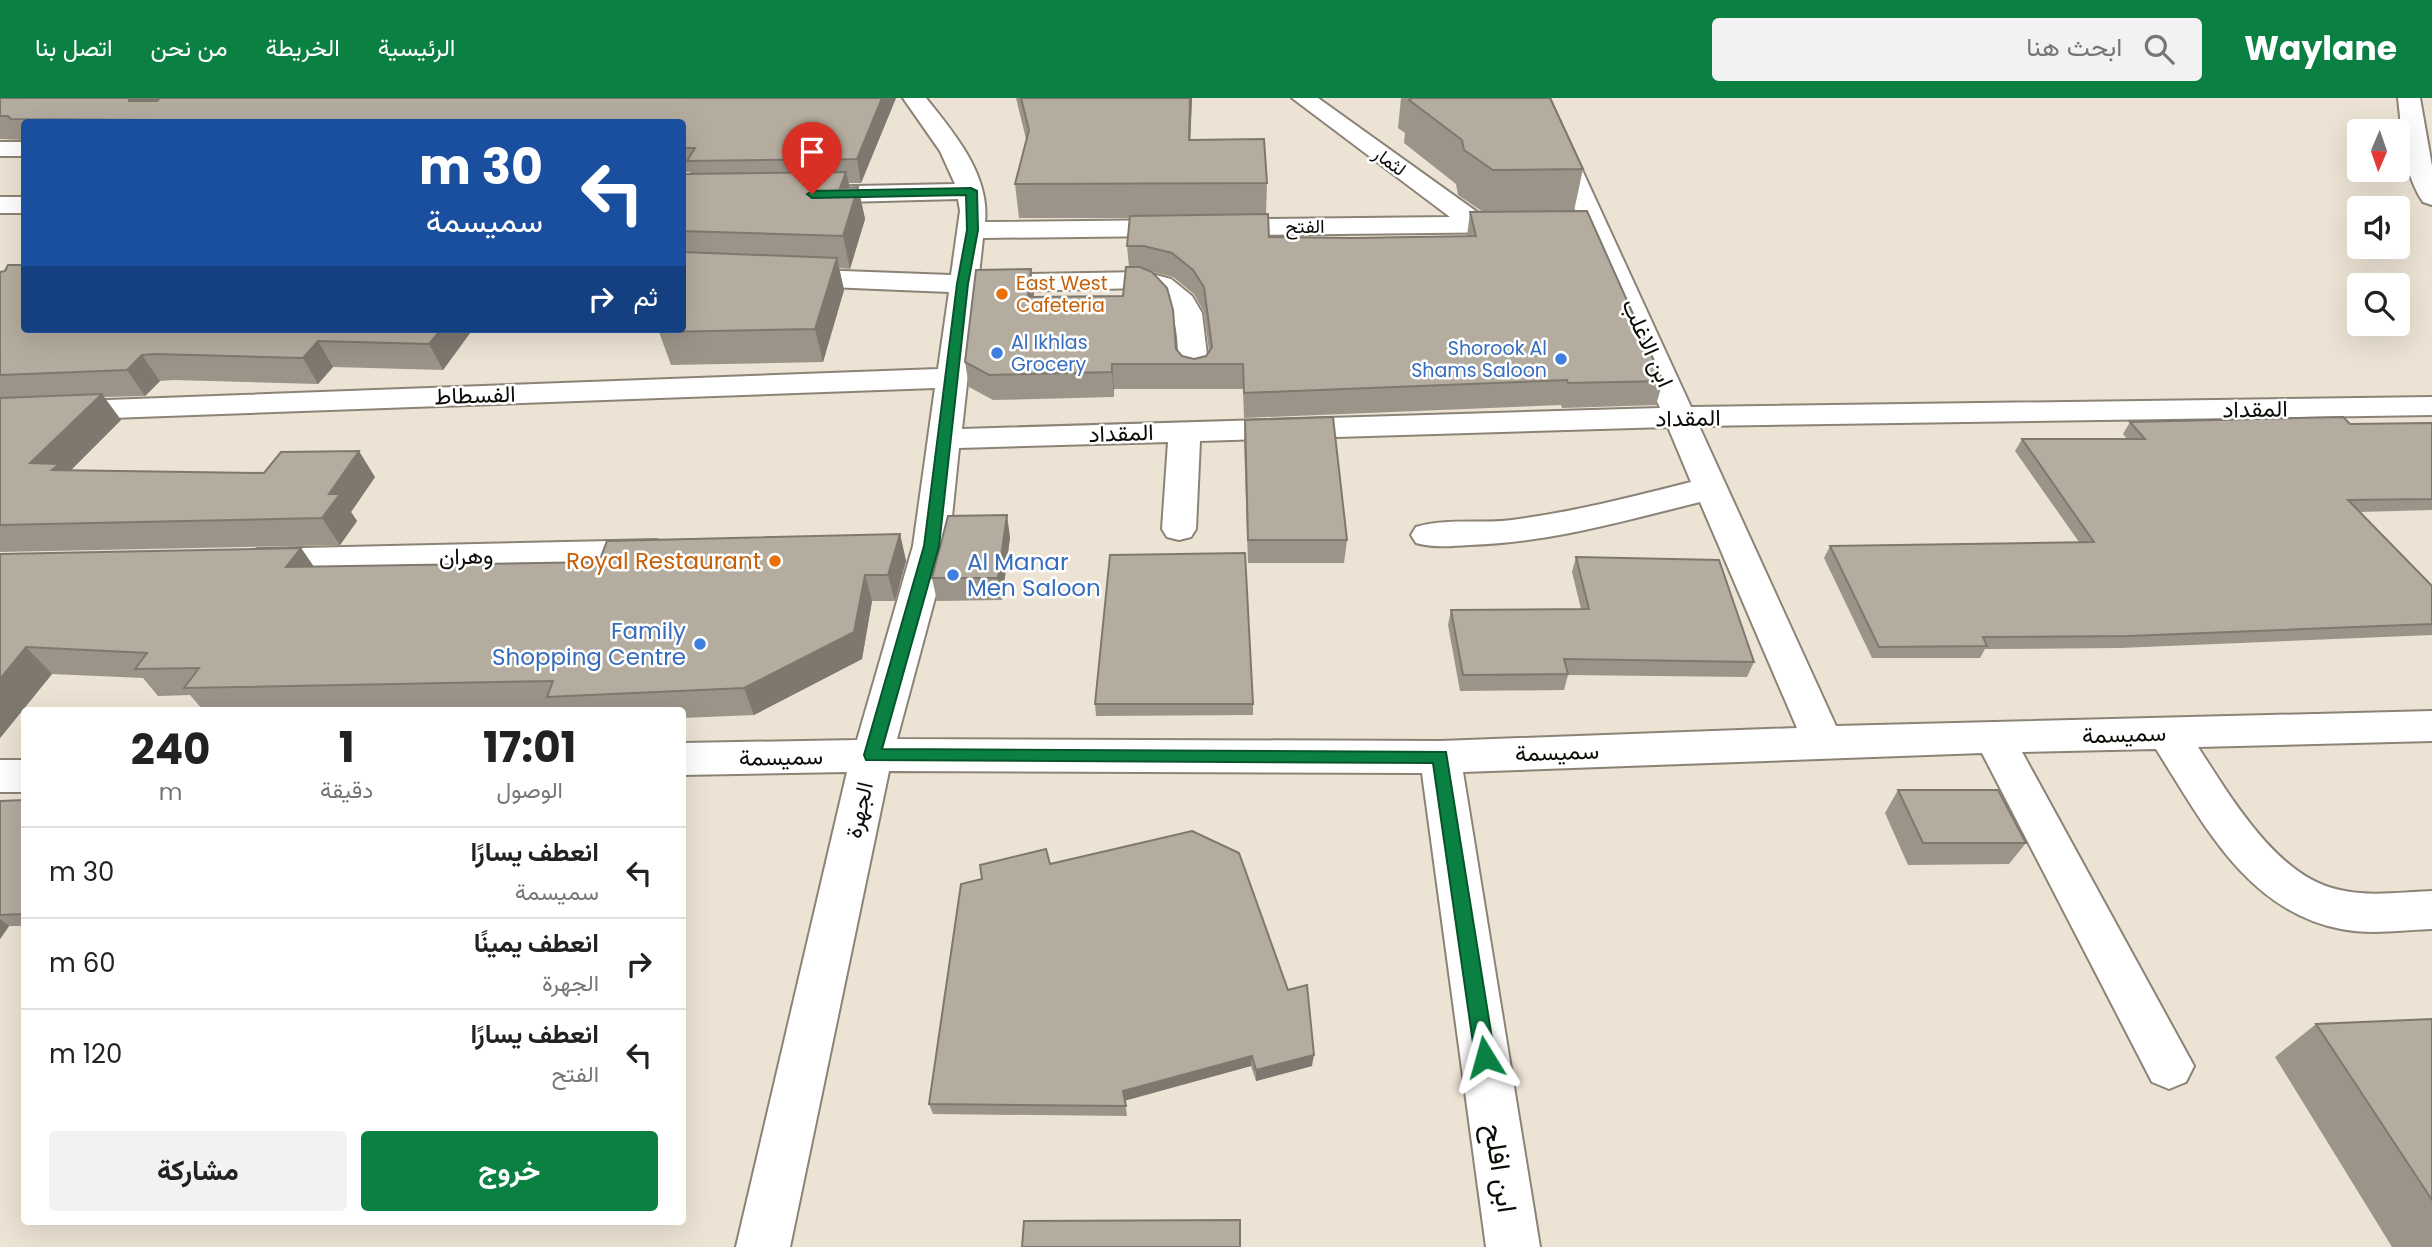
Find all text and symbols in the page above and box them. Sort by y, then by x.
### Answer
search box [1712,18,2202,81]
text: Waylane [2244,25,2397,72]
text: ابحث هنا [2026,29,2122,65]
icon: search [2140,30,2178,68]
text: اتصل بنا [35,31,113,64]
text: من نحن [151,31,228,64]
text: الخريطة [266,31,340,64]
text: الرئيسية [378,31,455,64]
north arrow [2347,119,2410,182]
map controls [2347,119,2410,336]
pin [782,122,842,194]
text: 30 m [419,133,543,201]
icon: arrive [793,133,831,171]
street label: لثمار [1367,140,1412,183]
icon: left [567,147,658,238]
button: sound [2347,196,2410,259]
text: سميسمة [426,198,543,243]
street label: الفتح [1285,213,1325,240]
place label: East West Cafeteria [1016,270,1108,319]
button: search [2347,273,2410,336]
text: ثم [634,279,658,315]
icon: right [582,280,620,318]
marker: East West Cafeteria [994,286,1010,302]
street label: ابن الاغلب [1614,294,1682,392]
place label: Al Ikhlas Grocery [1011,329,1088,378]
place label: Shorook Al Shams Saloon [1411,335,1547,384]
marker: Al Ikhlas Grocery [989,345,1005,361]
marker: Shorook Al Shams Saloon [1553,351,1569,367]
street label: الفسطاط [434,378,516,412]
street label: المقداد [2222,392,2288,426]
street label: المقداد [1655,401,1721,435]
street label: المقداد [1088,416,1154,450]
street label: وهران [439,540,493,572]
place label: Royal Restaurant [566,545,761,577]
place label: Al Manar Men Saloon [967,546,1101,604]
marker: Royal Restaurant [767,553,783,569]
marker: Al Manar Men Saloon [945,567,961,583]
place label: Family Shopping Centre [492,615,686,673]
marker: Family Shopping Centre [692,636,708,652]
street label: سميسمة [2081,717,2167,751]
text: 1 [339,718,355,777]
text: 17:01 [483,718,576,777]
text: 240 [131,720,210,779]
street label: سميسمة [1514,735,1600,769]
street label: سميسمة [739,740,823,774]
text: دقيقة [320,774,373,806]
text: الوصول [496,774,563,806]
text: m [159,776,182,808]
street label: الجهرة [837,779,881,841]
text: انعطف يسارًا [470,834,599,870]
text: 30 m [49,854,114,890]
icon: left [620,854,658,892]
text: سميسمة [515,876,599,908]
text: انعطف يمينًا [474,925,599,961]
text: 60 m [49,945,116,981]
icon: right [620,945,658,983]
text: الجهرة [542,967,599,999]
text: انعطف يسارًا [470,1016,599,1052]
position arrow [1448,1020,1522,1094]
text: 120 m [49,1036,122,1072]
icon: left [620,1036,658,1074]
text: الفتح [552,1058,599,1090]
street label: ابن افلح [1474,1121,1527,1216]
button: مشاركة [49,1131,347,1211]
button: خروج [361,1131,658,1211]

